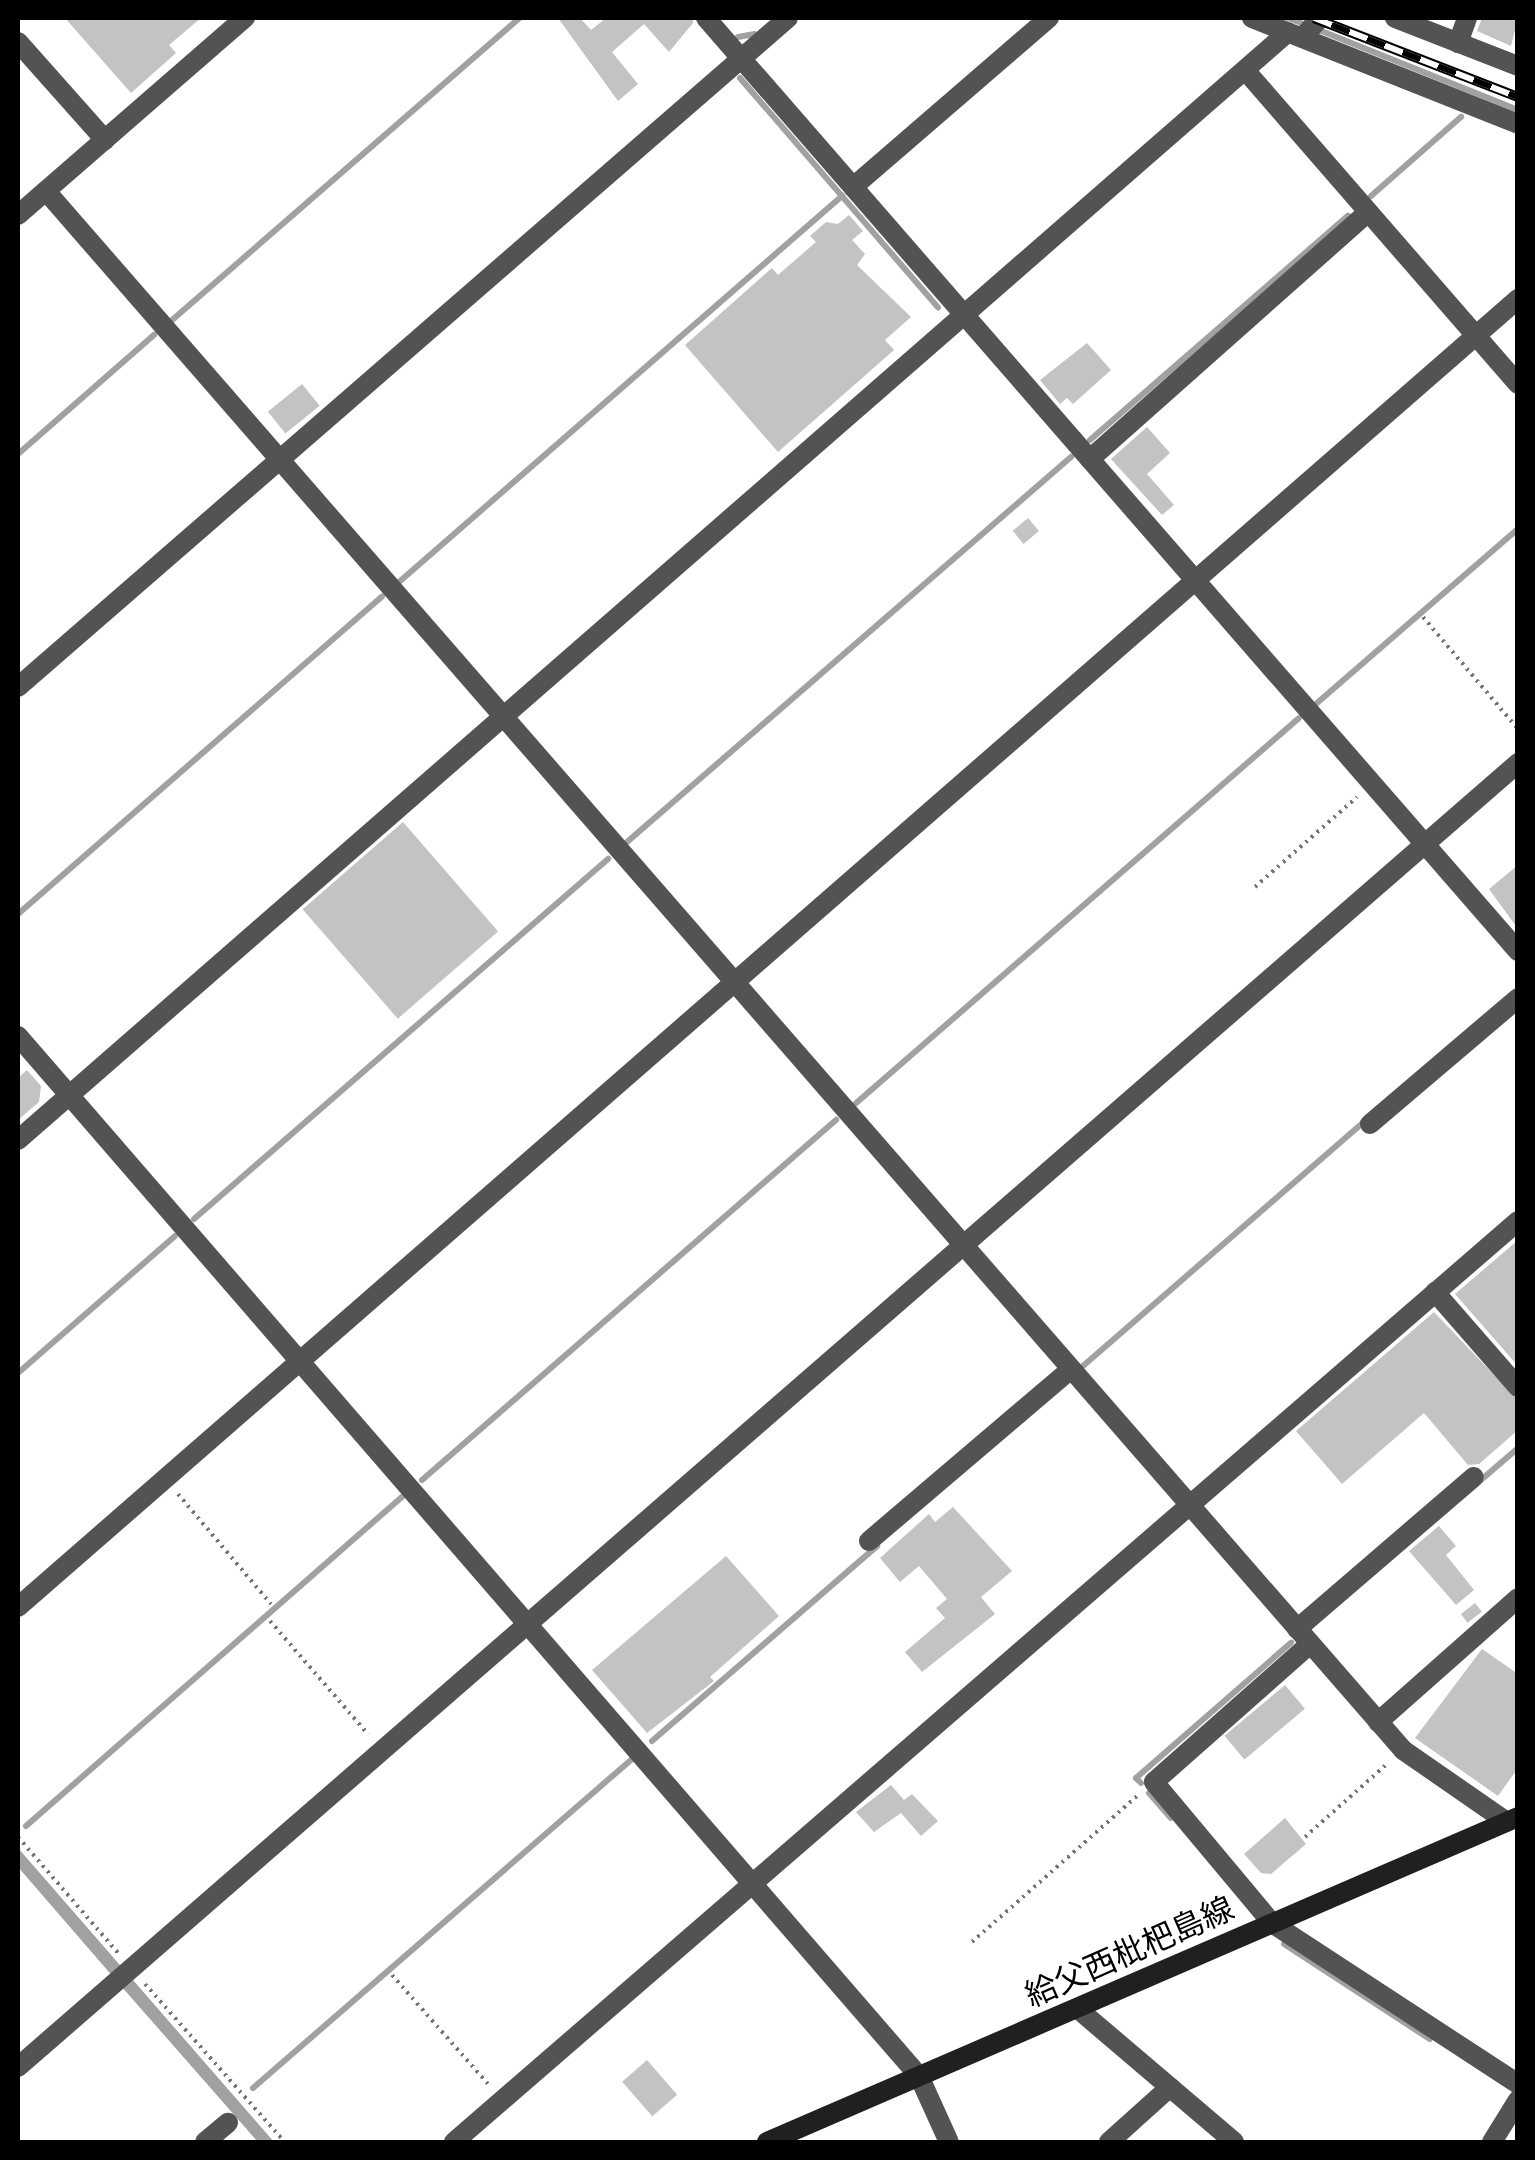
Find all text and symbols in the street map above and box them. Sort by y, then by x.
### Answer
street label: 給父西枇杷島線 [1020,1890,1240,2016]

